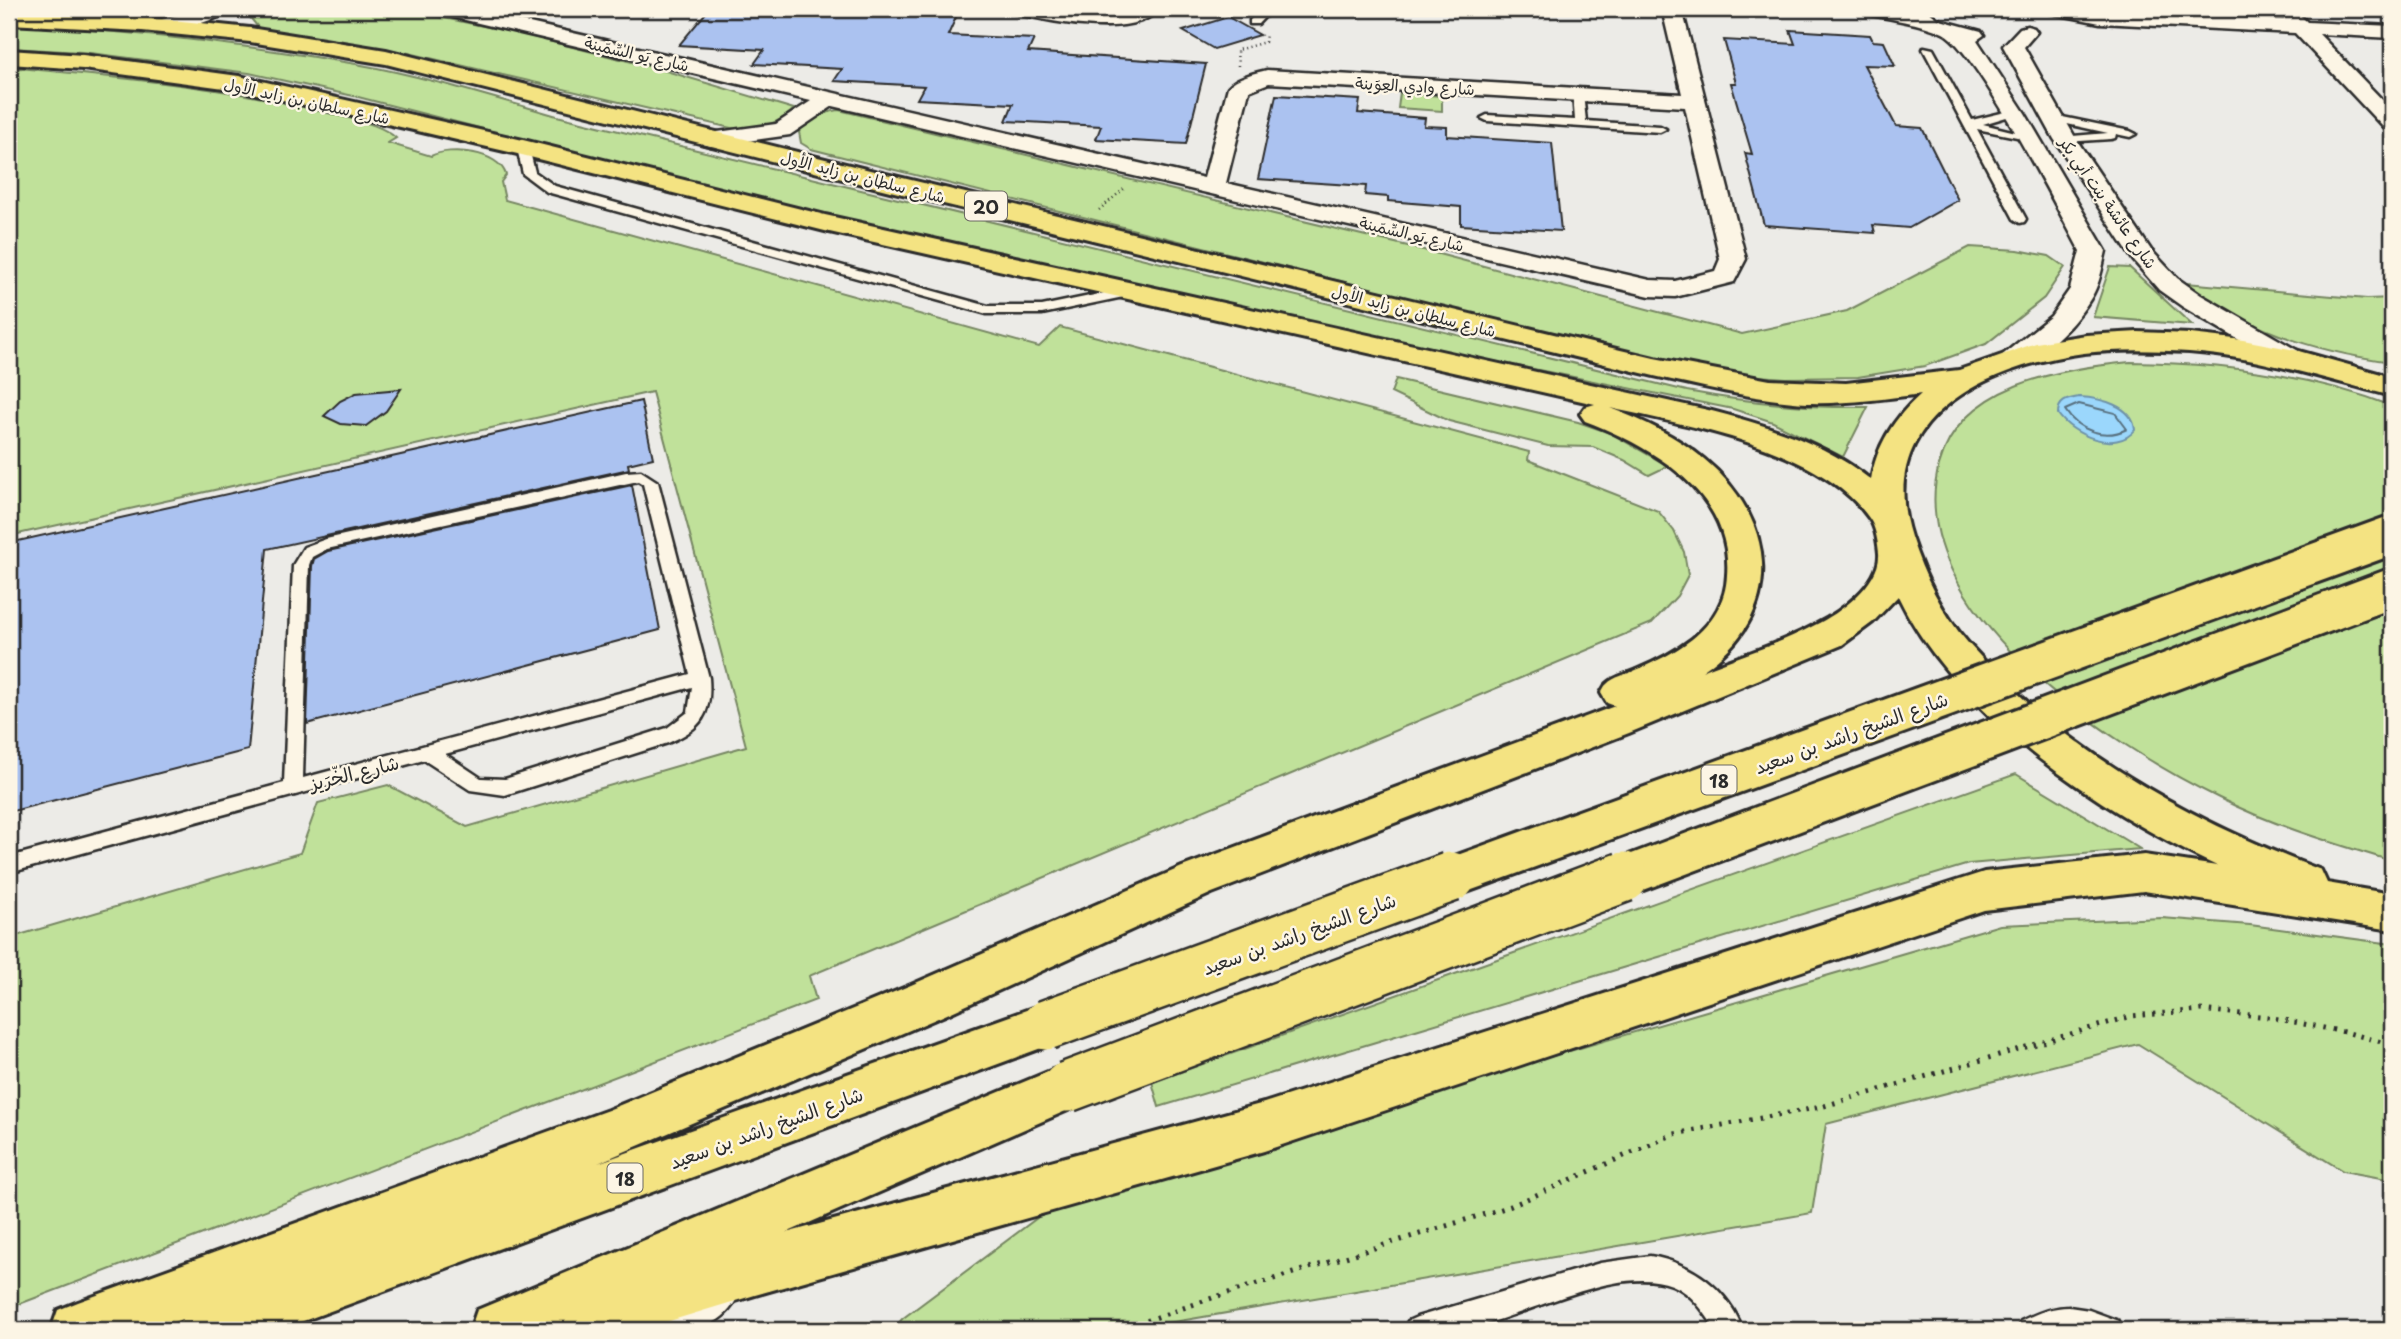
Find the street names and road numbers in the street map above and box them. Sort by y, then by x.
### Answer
street label: شارع يَو السِّمَينة [582,29,692,78]
street label: شارع وادِي العِوَينة [1355,70,1475,101]
street label: شارع سلطان بن زايد الأول [222,71,392,130]
street label: شارع عائشة بنت أبي بكر [2050,129,2164,275]
street label: شارع سلطان بن زايد الأول [778,144,948,209]
road number: 20 [965,191,1007,220]
street label: شارع يَو السِّمَينة [1357,209,1467,258]
street label: شارع سلطان بن زايد الأول [1329,278,1499,343]
street label: شارع الشيخ راشد بن سعيد [1750,684,1952,781]
street label: شارع الخّرَيز [304,747,402,798]
road number: 18 [1702,766,1736,794]
street label: شارع الشيخ راشد بن سعيد [1198,885,1400,982]
street label: شارع الشيخ راشد بن سعيد [665,1079,867,1176]
road number: 18 [608,1163,642,1192]

